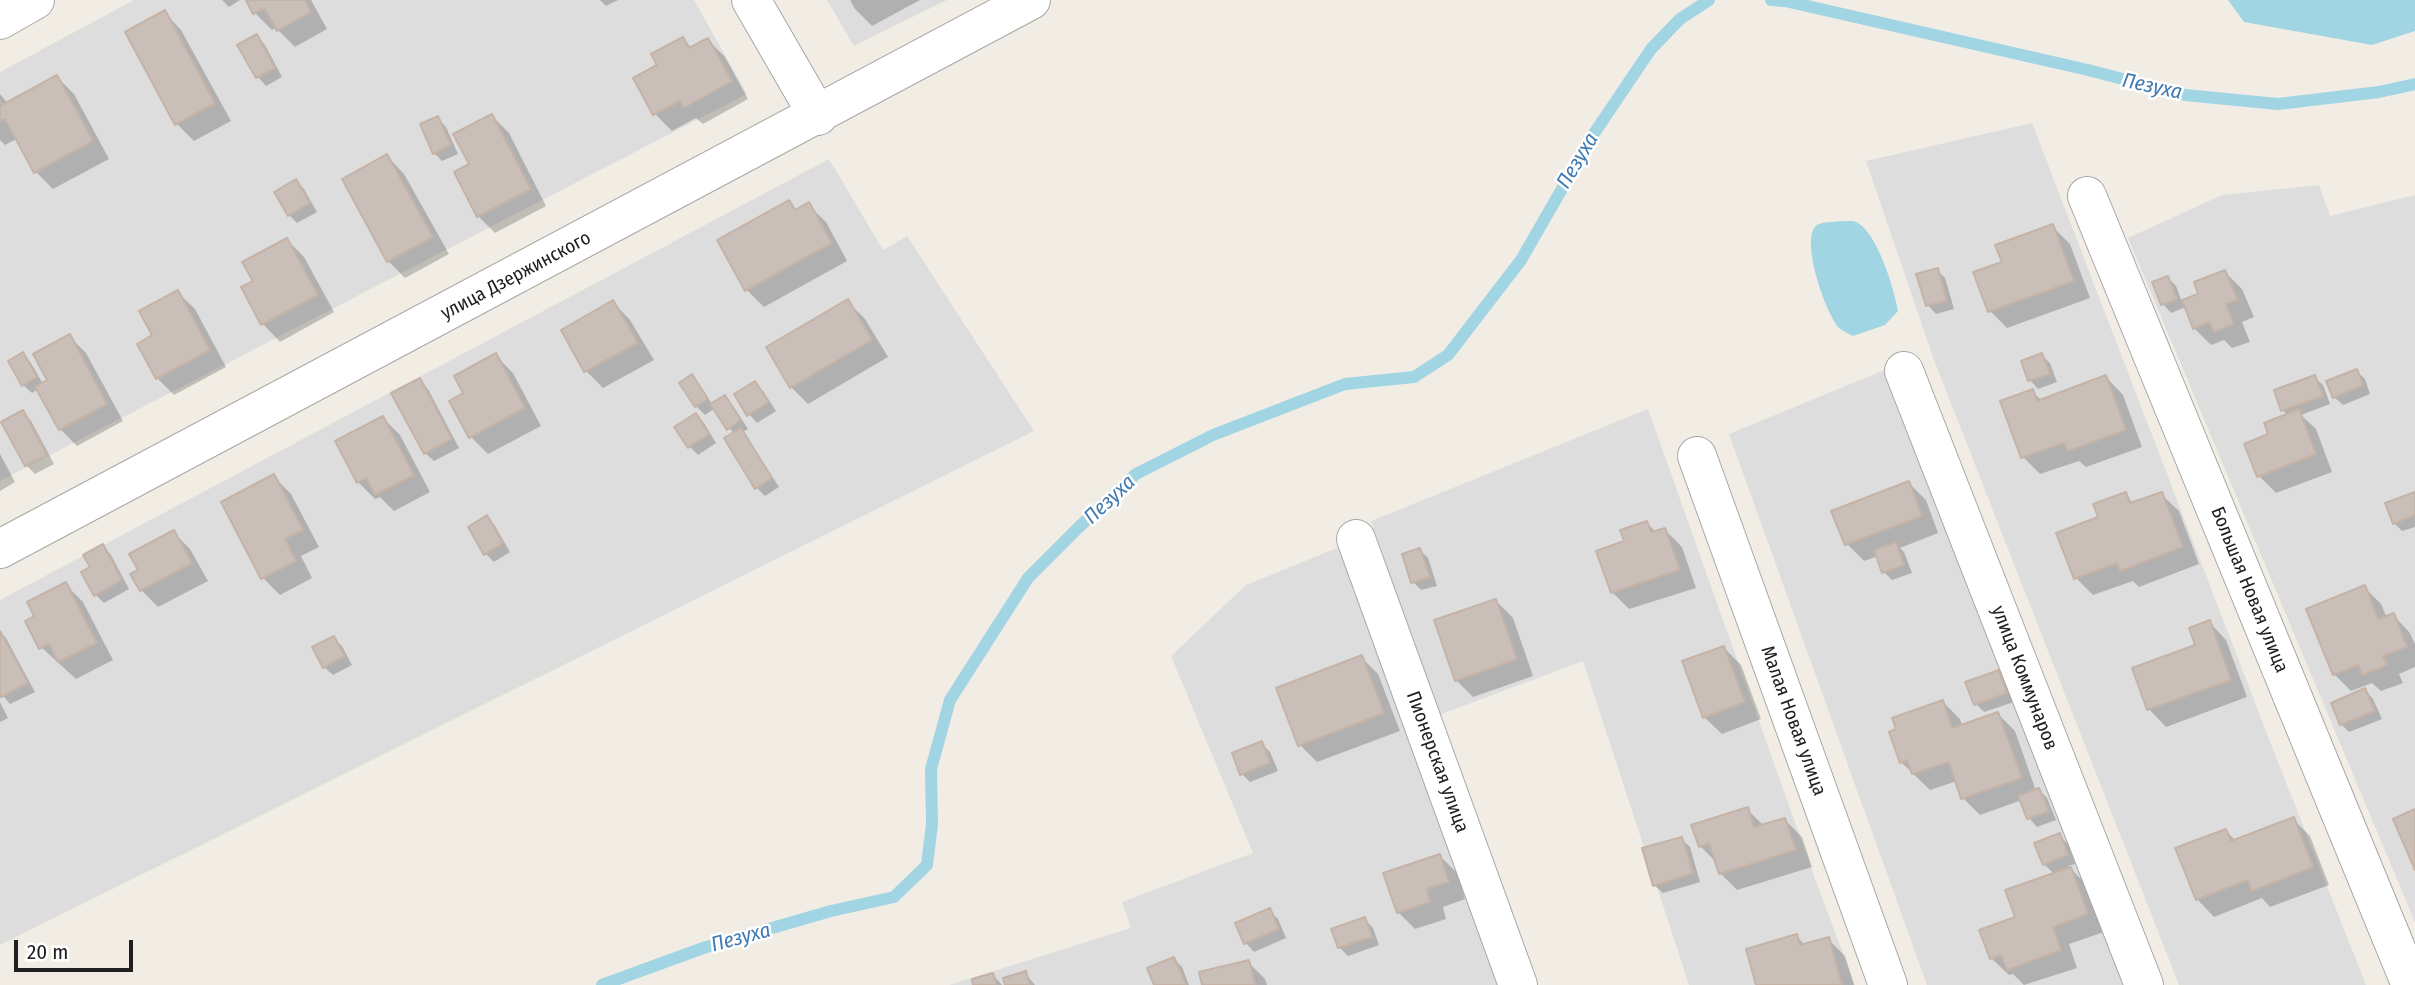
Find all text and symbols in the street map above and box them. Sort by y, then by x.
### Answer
water label: Пезуха [2120,68,2184,106]
water label: Пезуха [1552,129,1604,193]
street label: улица Дзержинского [437,227,595,325]
water label: Пезуха [1079,470,1141,530]
street label: Большая Новая улица [2205,504,2293,676]
street label: улица Коммунаров [1986,603,2062,753]
street label: Малая Новая улица [1755,643,1831,799]
street label: Пионерская улица [1401,688,1473,836]
water label: Пезуха [708,918,774,958]
scale bar [18,926,136,970]
text: 20 m [27,939,68,965]

